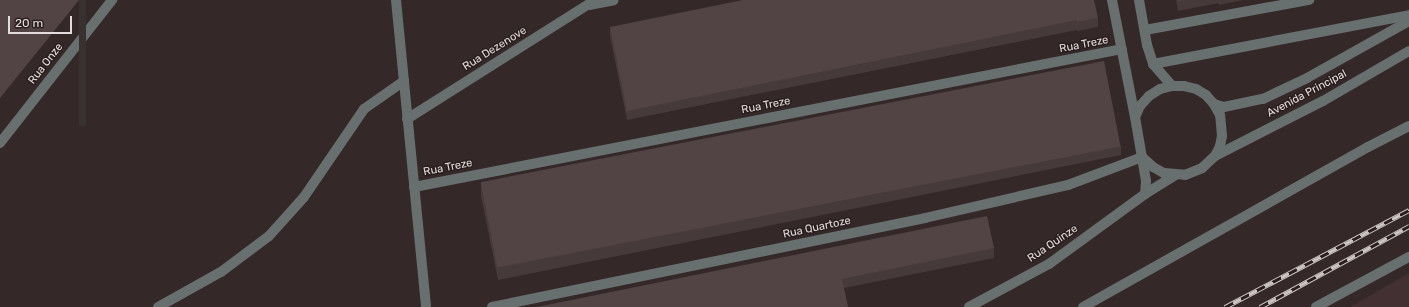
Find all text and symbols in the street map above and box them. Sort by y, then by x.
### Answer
scale bar [10,8,74,34]
text: 20 m [15,16,43,30]
street label: Rua Dezenove [461,24,529,74]
street label: Rua Treze [1058,34,1110,56]
street label: Rua Onze [26,41,66,87]
street label: Avenida Principal [1265,67,1349,121]
street label: Rua Treze [740,95,792,117]
street label: Rua Treze [422,157,474,179]
street label: Rua Quartoze [782,214,852,242]
street label: Rua Quinze [1025,222,1081,266]

